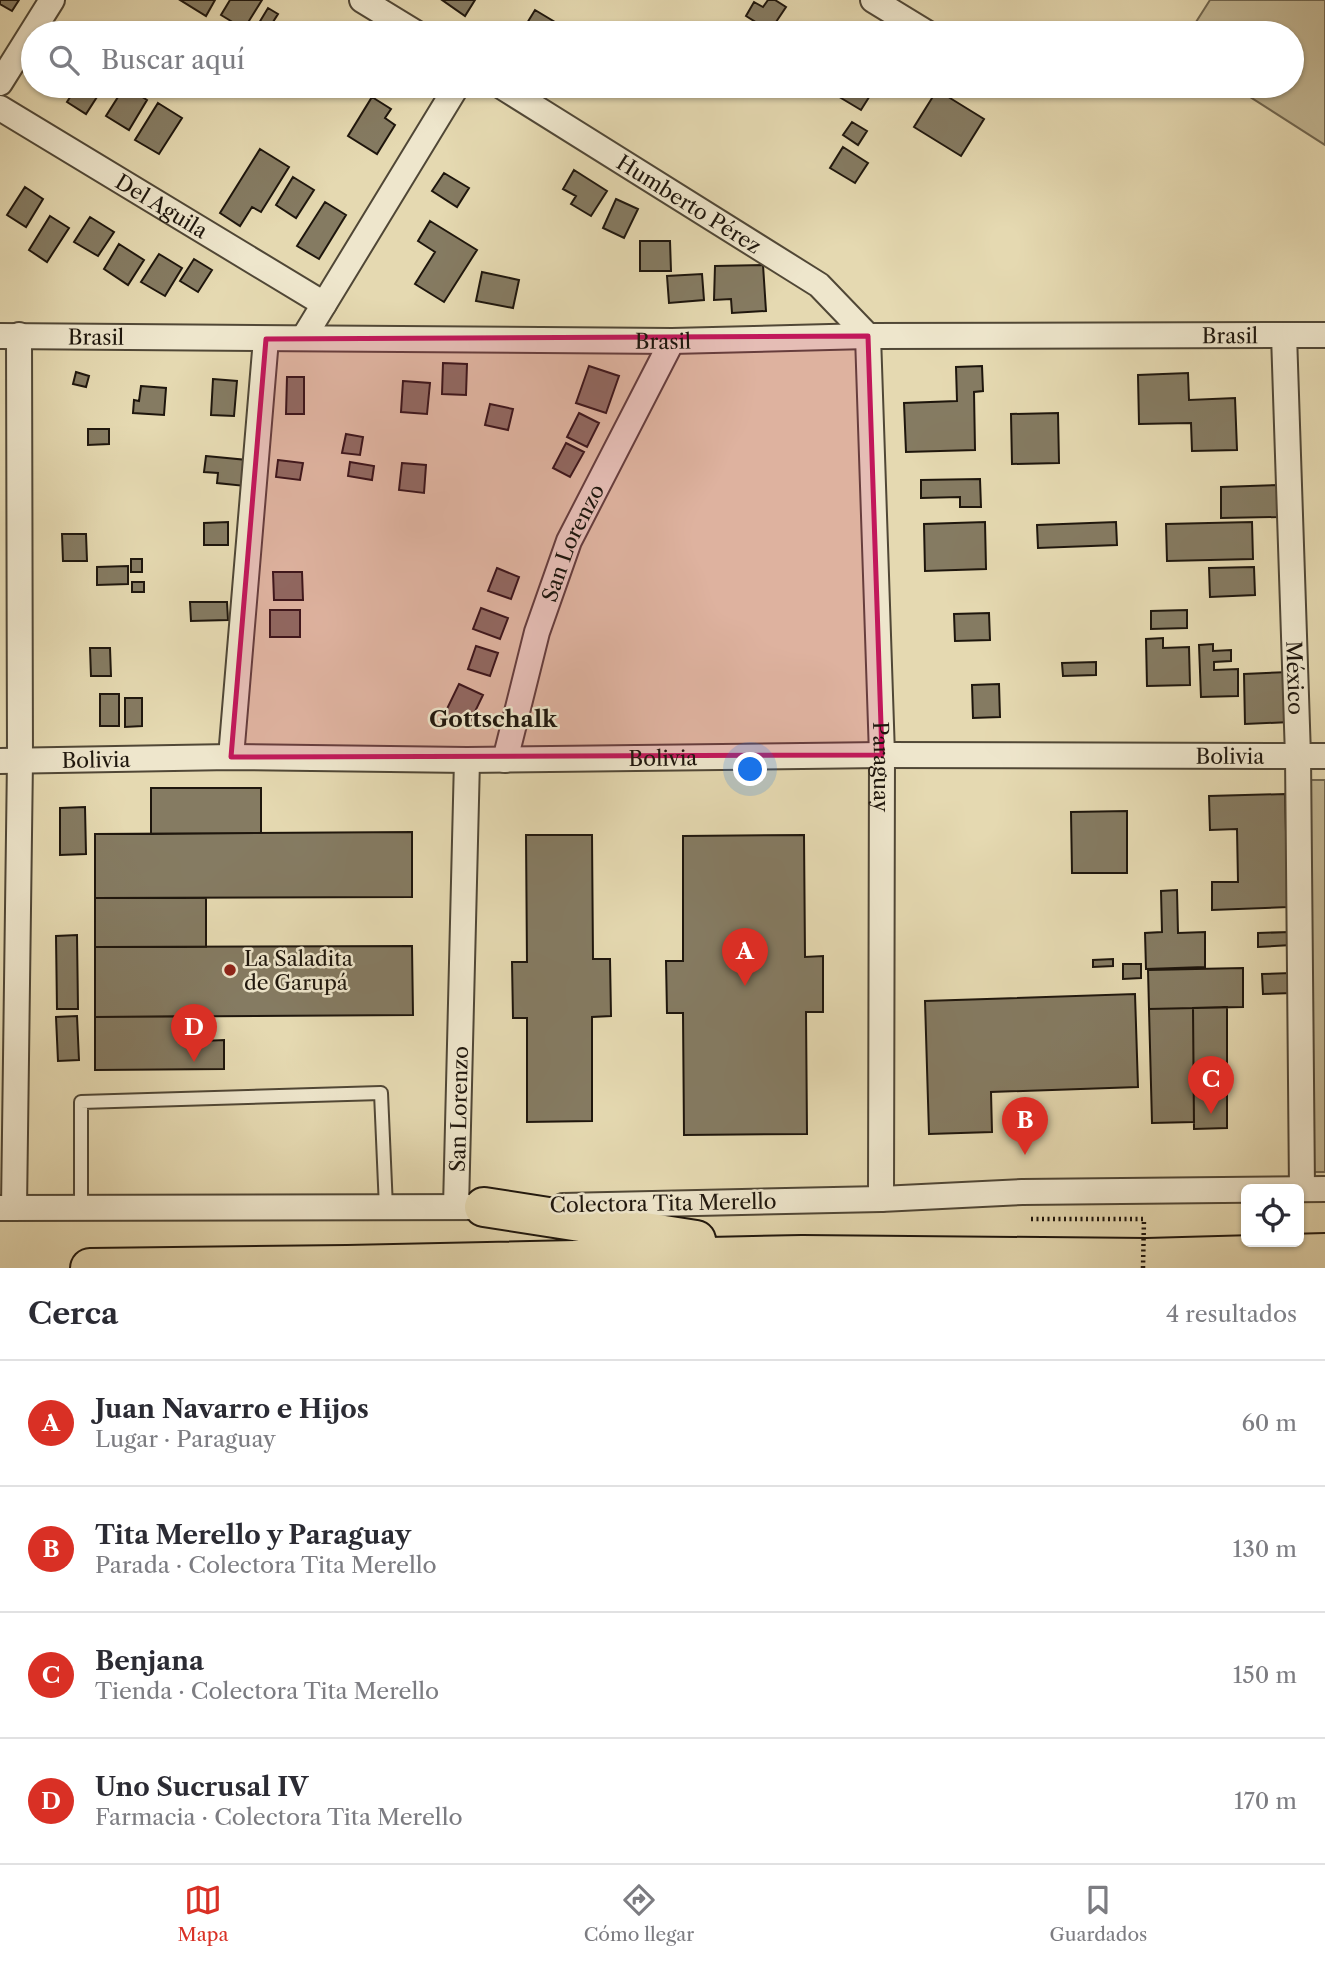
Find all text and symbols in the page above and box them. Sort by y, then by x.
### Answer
search box [21,21,1304,98]
icon: search [45,41,83,79]
text: Buscar aquí [101,44,245,76]
street label: Humberto Pérez [612,149,766,258]
street label: Del Aguila [111,168,213,244]
street label: Brasil [1202,323,1258,348]
street label: Brasil [68,324,124,349]
street label: Brasil [635,328,691,354]
street label: San Lorenzo [536,480,609,605]
street label: México [1282,640,1309,715]
district label: Gottschalk [429,705,558,733]
street label: Paraguay [868,721,895,813]
street label: Bolivia [1195,743,1265,768]
street label: Bolivia [628,745,698,771]
street label: Bolivia [61,746,132,772]
your location [733,752,767,786]
pin: A [722,928,768,986]
place label: La Saladita de Garupá [244,946,354,995]
marker: La Saladita de Garupá [222,962,238,978]
pin: D [171,1004,217,1062]
street label: San Lorenzo [444,1046,472,1172]
pin: C [1188,1056,1234,1114]
pin: B [1002,1097,1048,1155]
map controls [1241,1184,1304,1247]
button: locate [1241,1184,1304,1247]
street label: Colectora Tita Merello [549,1189,777,1217]
text: Cerca [28,1295,118,1332]
text: 4 resultados [1166,1300,1297,1328]
text: Juan Navarro e Hijos [95,1393,369,1425]
text: A [42,1409,60,1437]
text: 60 m [1241,1409,1297,1437]
text: Lugar · Paraguay [95,1425,276,1453]
text: Tita Merello y Paraguay [95,1519,411,1551]
text: B [42,1535,60,1563]
text: 130 m [1233,1535,1297,1563]
text: Parada · Colectora Tita Merello [95,1551,437,1579]
text: Benjana [95,1645,204,1677]
text: C [42,1661,60,1689]
text: 150 m [1233,1661,1297,1689]
text: Tienda · Colectora Tita Merello [95,1677,439,1705]
text: Uno Sucrusal IV [95,1771,308,1803]
text: D [41,1787,61,1815]
text: 170 m [1234,1787,1297,1815]
text: Farmacia · Colectora Tita Merello [95,1803,463,1831]
tab: Mapa [178,1881,228,1946]
tab: Cómo llegar [584,1881,694,1946]
tab: Guardados [1049,1881,1147,1946]

